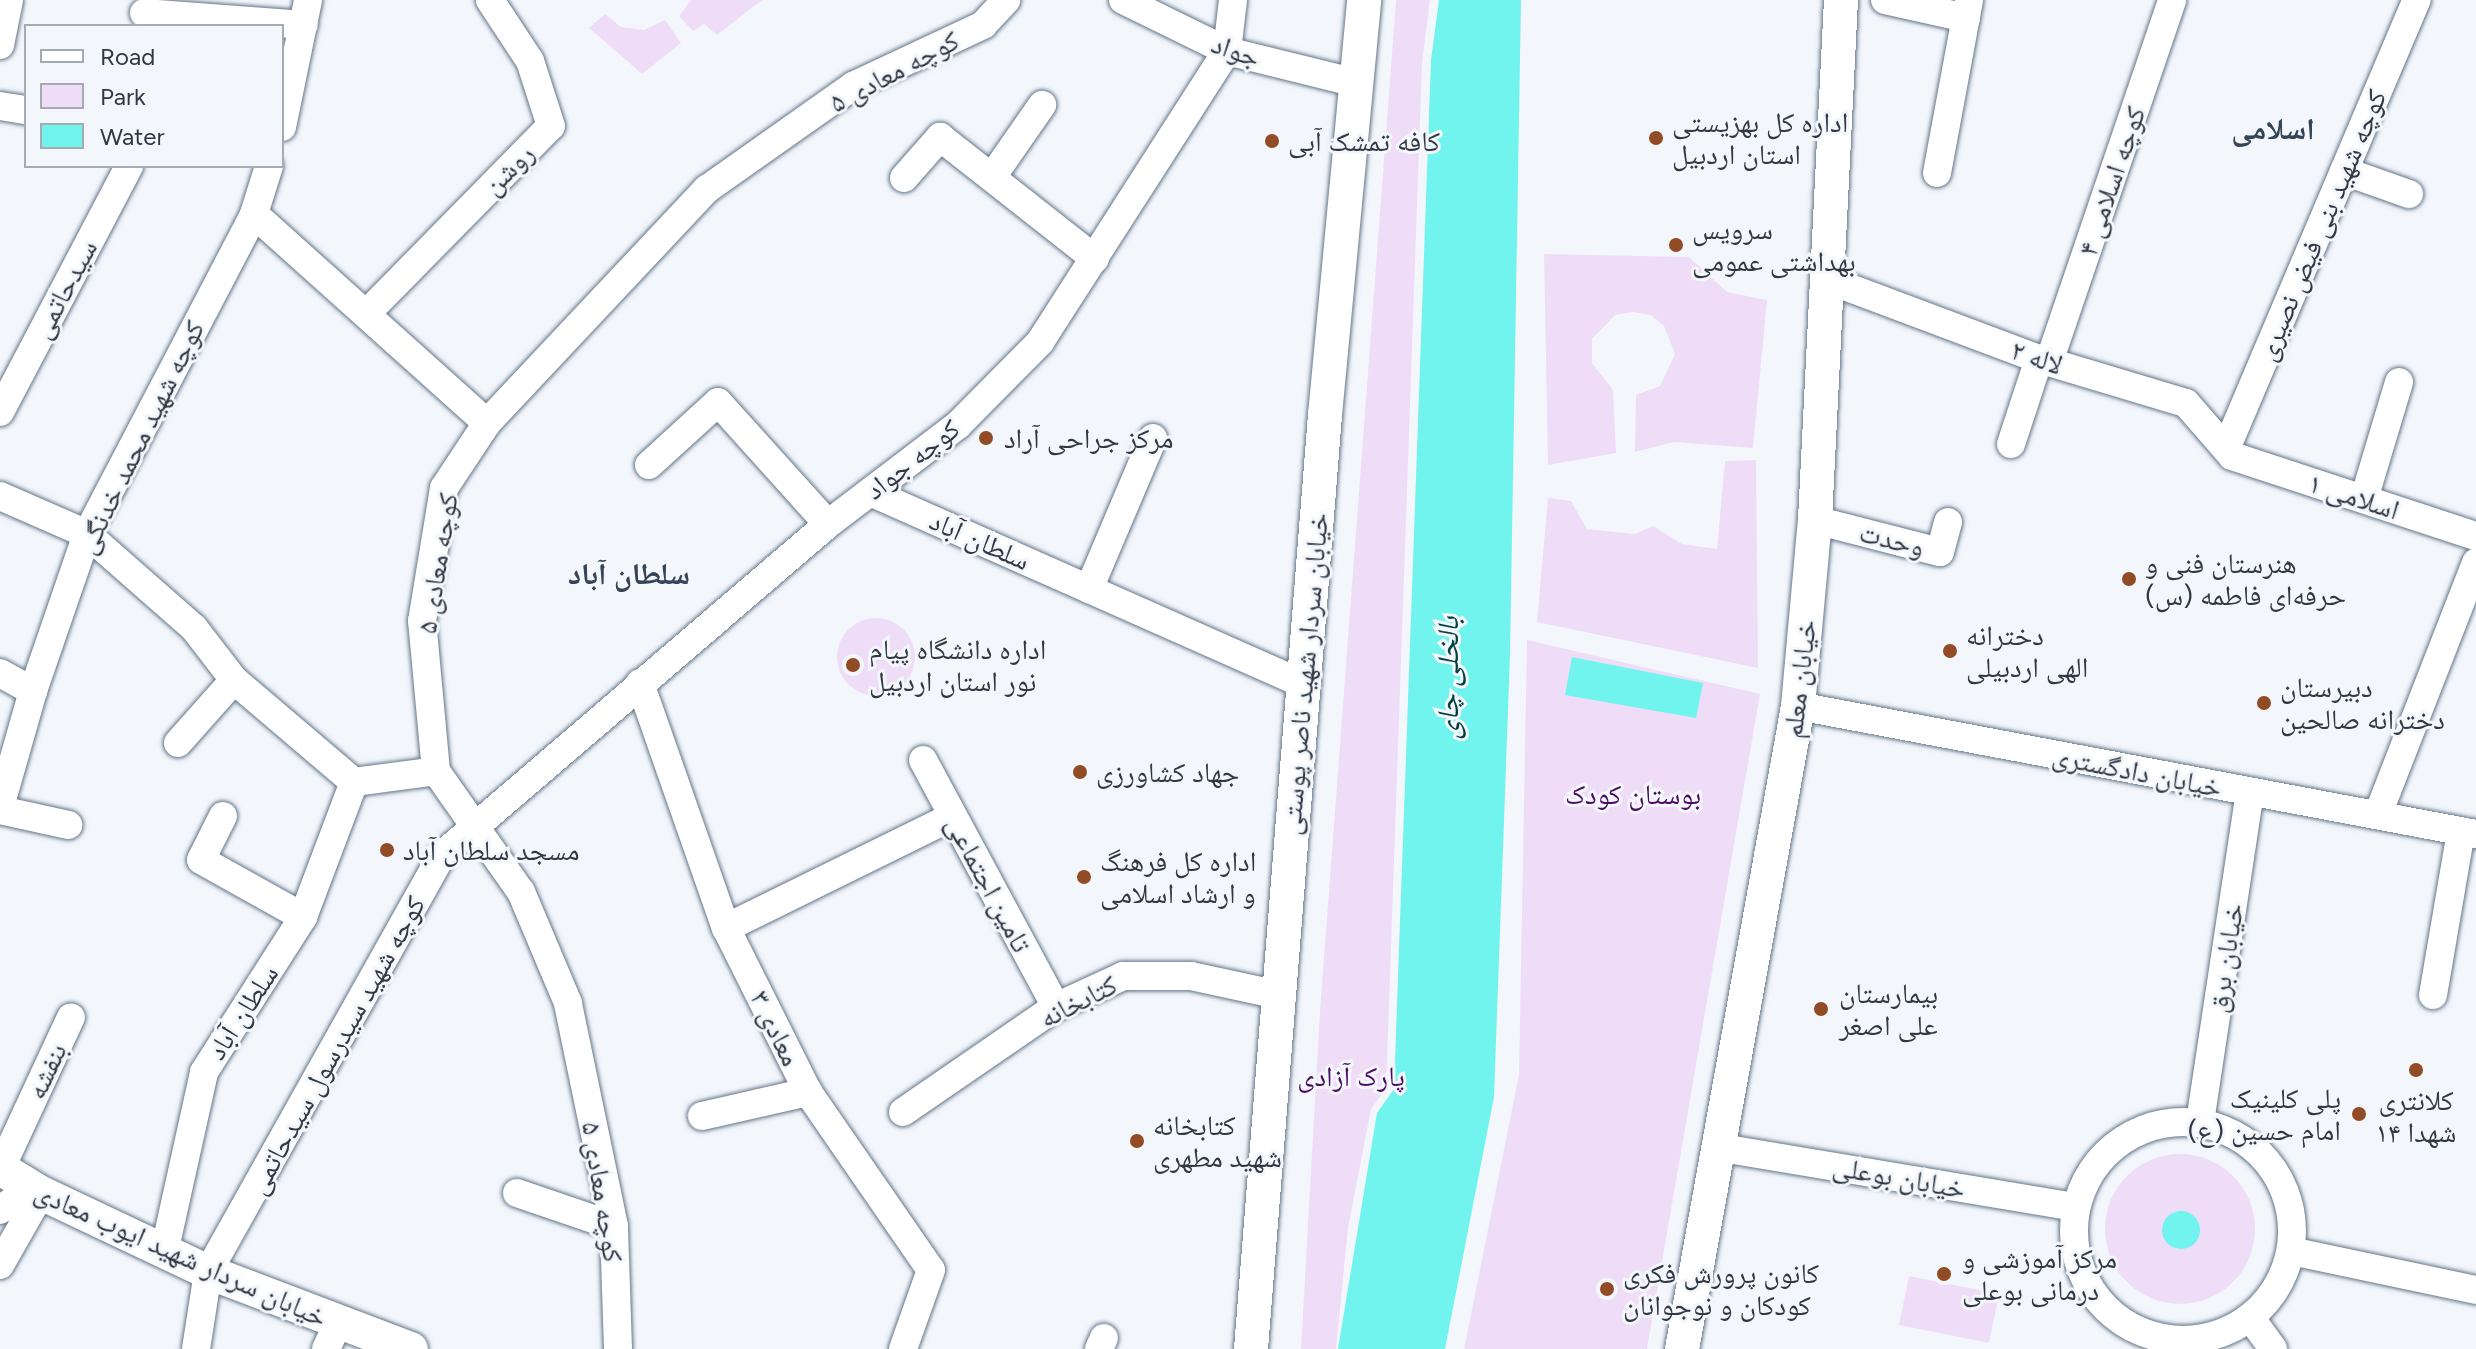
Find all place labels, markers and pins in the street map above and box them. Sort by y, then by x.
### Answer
place label: اداره کل بهزیستی استان اردبیل [1672,105,1848,171]
place label: کافه تمشک آبی [1288,124,1440,158]
marker: اداره کل بهزیستی استان اردبیل [1647,129,1665,147]
marker: کافه تمشک آبی [1263,132,1281,150]
place label: سرویس بهداشتی عمومی [1692,212,1856,278]
marker: سرویس بهداشتی عمومی [1667,236,1685,254]
place label: مرکز جراحی آراد [1004,421,1173,455]
marker: مرکز جراحی آراد [975,427,997,449]
place label: هنرستان فنی و حرفه‌ای فاطمه (س) [2145,546,2346,612]
marker: هنرستان فنی و حرفه‌ای فاطمه (س) [2120,570,2138,588]
place label: دخترانه الهی اردبیلی [1966,618,2088,684]
place label: اداره دانشگاه پیام نور استان اردبیل [869,632,1046,698]
marker: دخترانه الهی اردبیلی [1941,642,1959,660]
marker: اداره دانشگاه پیام نور استان اردبیل [844,656,862,674]
place label: دبیرستان دخترانه صالحین [2280,670,2445,736]
marker: دبیرستان دخترانه صالحین [2255,694,2273,712]
place label: جهاد کشاورزی [1096,755,1239,789]
marker: جهاد کشاورزی [1071,763,1089,781]
place label: مسجد سلطان آباد [403,833,580,867]
marker: مسجد سلطان آباد [378,841,396,859]
place label: اداره کل فرهنگ و ارشاد اسلامی [1100,844,1256,910]
marker: اداره کل فرهنگ و ارشاد اسلامی [1075,868,1093,886]
place label: بیمارستان علی اصغر [1839,976,1938,1042]
marker: بیمارستان علی اصغر [1810,998,1832,1020]
marker: کلانتری ۱۴ شهدا [2407,1061,2425,1079]
place label: پلی کلینیک امام حسین (ع) [2188,1081,2341,1147]
place label: کلانتری ۱۴ شهدا [2375,1083,2457,1149]
marker: پلی کلینیک امام حسین (ع) [2348,1103,2370,1125]
place label: کتابخانه شهید مطهری [1153,1108,1282,1174]
marker: کتابخانه شهید مطهری [1128,1132,1146,1150]
place label: مرکز آموزشی و درمانی بوعلی [1962,1241,2117,1307]
place label: کانون پرورش فکری کودکان و نوجوانان [1623,1256,1819,1322]
marker: مرکز آموزشی و درمانی بوعلی [1933,1263,1955,1285]
marker: کانون پرورش فکری کودکان و نوجوانان [1598,1280,1616,1298]

